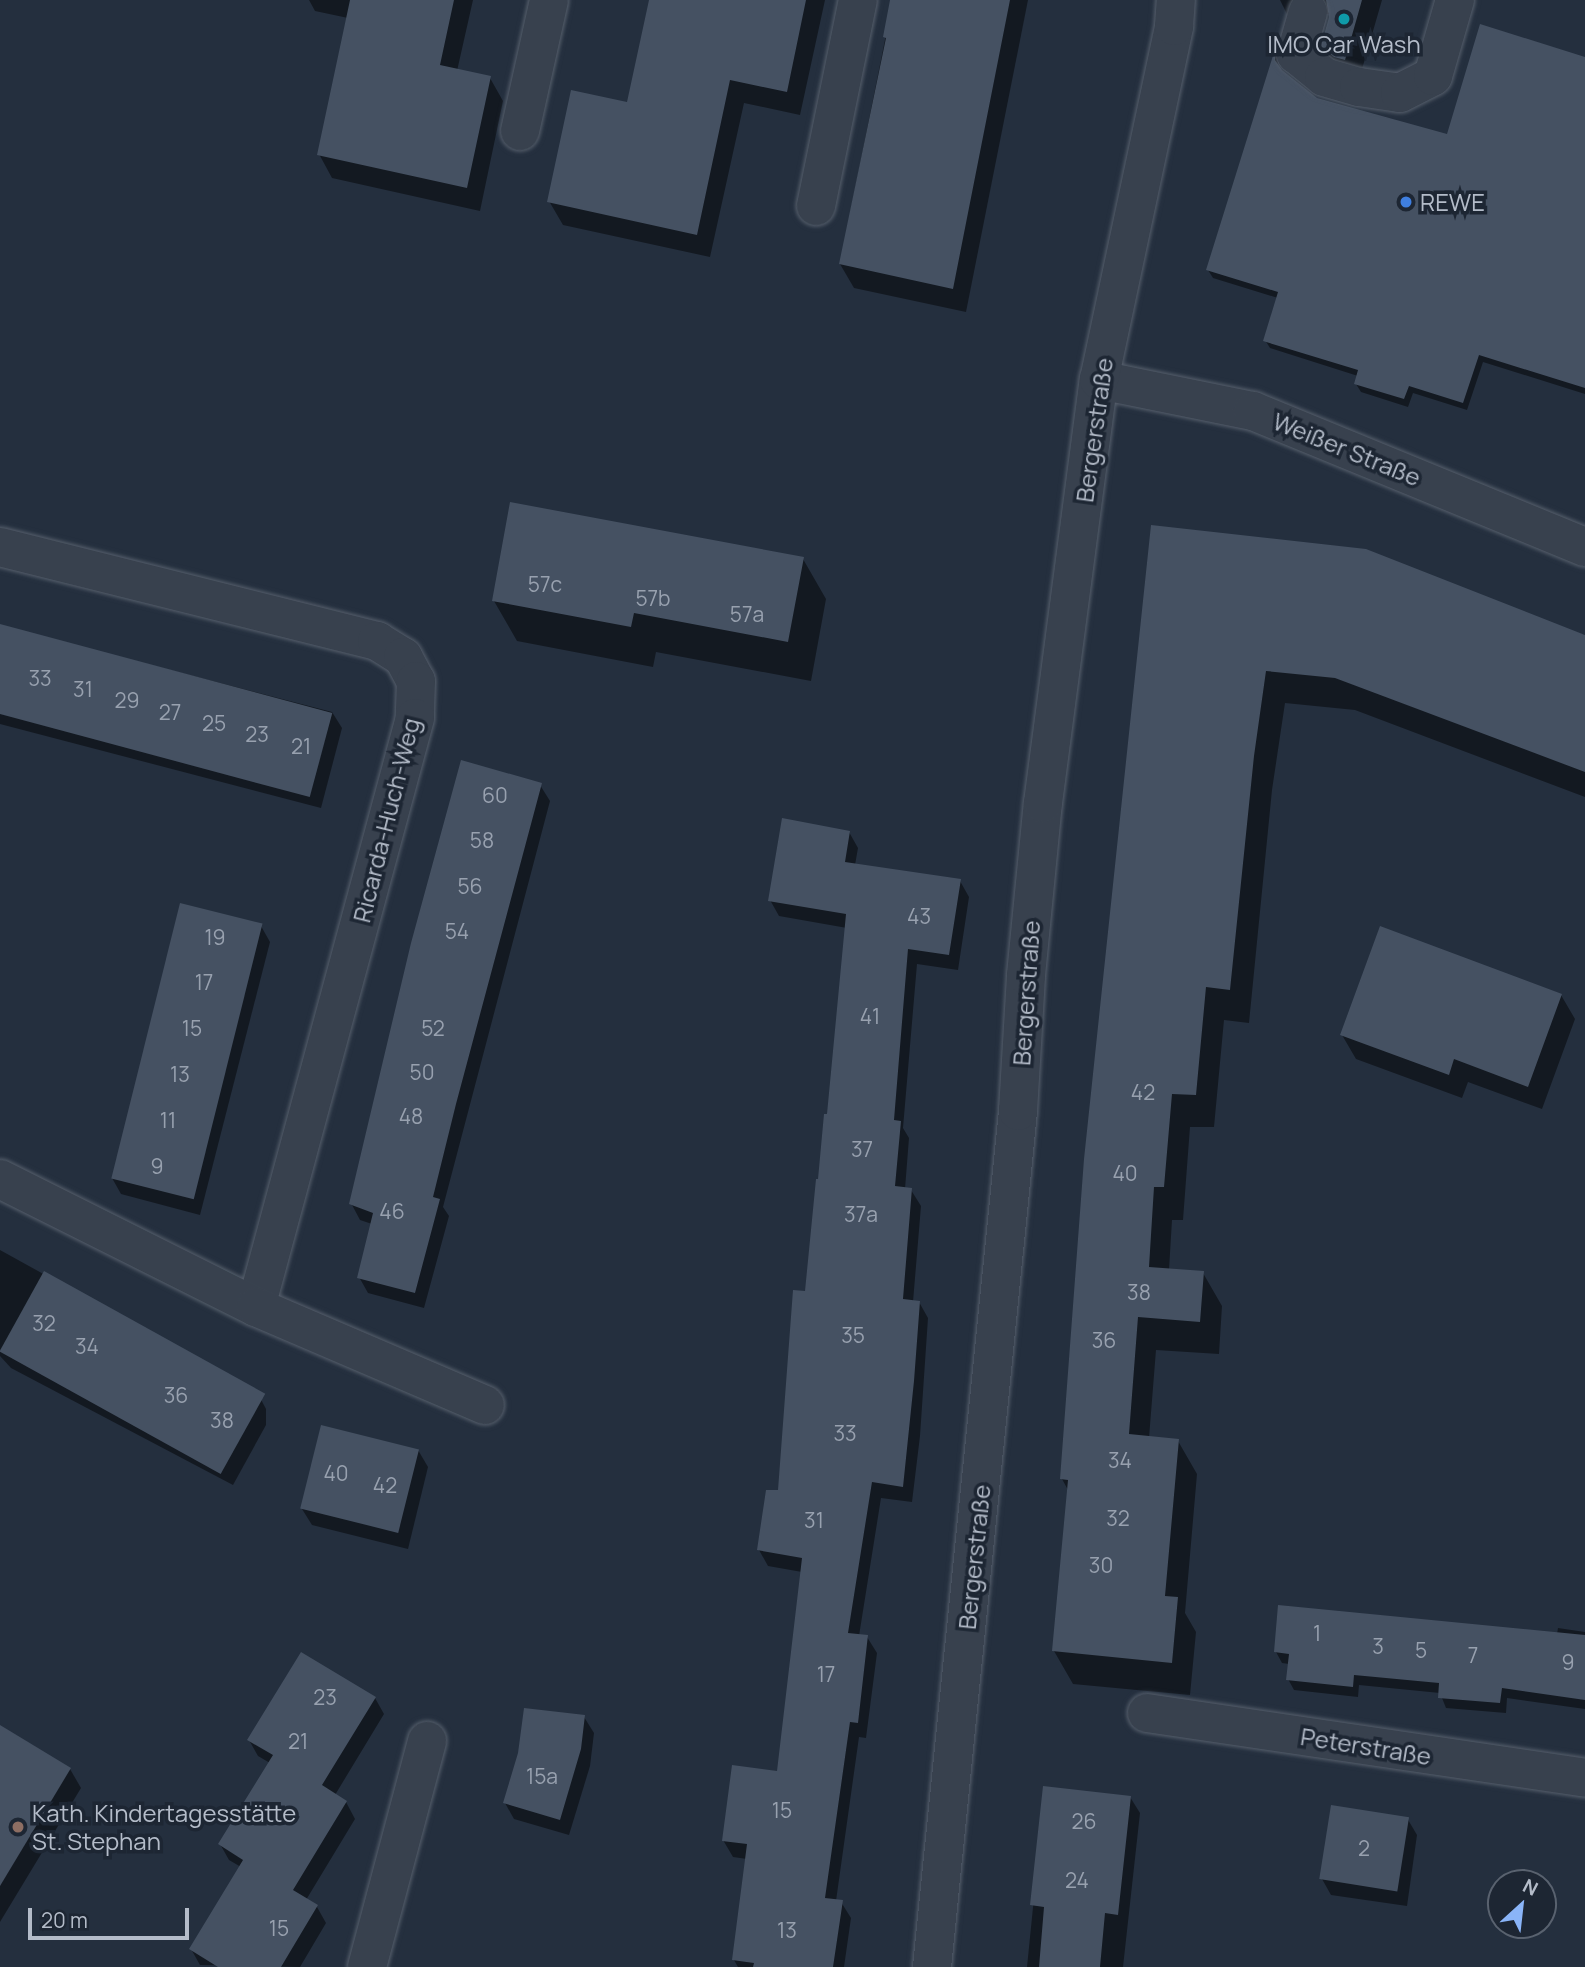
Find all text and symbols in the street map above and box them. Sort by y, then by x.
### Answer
marker: IMO Car Wash [1336,11,1352,27]
place label: IMO Car Wash [1267,30,1421,58]
place label: REWE [1420,188,1485,216]
marker: REWE [1398,194,1414,210]
street label: Bergerstraße [1070,356,1118,504]
street label: Weißer Straße [1269,406,1425,492]
house number: 57c [528,571,562,597]
house number: 57b [635,585,671,611]
house number: 57a [730,601,764,627]
house number: 33 [28,665,52,691]
house number: 31 [73,676,93,702]
house number: 29 [114,687,140,713]
house number: 27 [159,699,181,725]
house number: 25 [202,710,226,736]
street label: Ricarda-Huch-Weg [347,715,425,925]
house number: 23 [245,721,269,747]
house number: 21 [291,733,311,759]
house number: 60 [482,782,508,808]
house number: 58 [470,827,494,853]
house number: 56 [457,873,483,899]
house number: 43 [907,903,931,929]
house number: 54 [445,918,469,944]
street label: Bergerstraße [1007,919,1045,1067]
house number: 19 [204,924,226,950]
house number: 17 [195,969,213,995]
house number: 41 [860,1003,880,1029]
house number: 15 [182,1015,202,1041]
house number: 52 [421,1015,445,1041]
house number: 50 [410,1059,434,1085]
house number: 13 [170,1061,190,1087]
house number: 42 [1131,1079,1155,1105]
house number: 48 [399,1103,423,1129]
house number: 11 [160,1107,176,1133]
house number: 37 [851,1136,873,1162]
house number: 9 [150,1153,164,1179]
house number: 40 [1112,1160,1138,1186]
house number: 46 [379,1198,405,1224]
house number: 37a [844,1201,878,1227]
house number: 38 [1127,1279,1151,1305]
house number: 32 [32,1310,56,1336]
house number: 35 [841,1322,865,1348]
house number: 36 [1092,1327,1116,1353]
house number: 34 [75,1333,99,1359]
house number: 36 [164,1382,188,1408]
house number: 38 [210,1407,234,1433]
house number: 33 [833,1420,857,1446]
house number: 34 [1108,1447,1132,1473]
house number: 40 [323,1460,349,1486]
house number: 42 [373,1472,397,1498]
street label: Bergerstraße [952,1483,996,1631]
house number: 32 [1106,1505,1130,1531]
house number: 31 [804,1507,824,1533]
house number: 30 [1089,1552,1113,1578]
house number: 1 [1313,1620,1321,1646]
house number: 3 [1372,1633,1384,1659]
house number: 5 [1415,1637,1427,1663]
house number: 7 [1468,1642,1478,1668]
house number: 9 [1561,1649,1575,1675]
house number: 17 [817,1661,835,1687]
house number: 23 [313,1684,337,1710]
street label: Peterstraße [1299,1721,1433,1771]
house number: 21 [288,1728,308,1754]
house number: 15a [526,1763,558,1789]
house number: 15 [772,1797,792,1823]
place label: Kath. Kindertagesstätte St. Stephan [32,1799,296,1855]
house number: 26 [1071,1808,1097,1834]
marker: Kath. Kindertagesstätte St. Stephan [10,1819,26,1835]
house number: 2 [1358,1835,1370,1861]
house number: 24 [1065,1867,1089,1893]
north arrow [1487,1869,1557,1939]
text: N [1519,1872,1543,1902]
scale bar [32,1894,192,1938]
text: 20 m [41,1906,88,1934]
house number: 15 [269,1915,289,1941]
house number: 13 [777,1917,797,1943]

